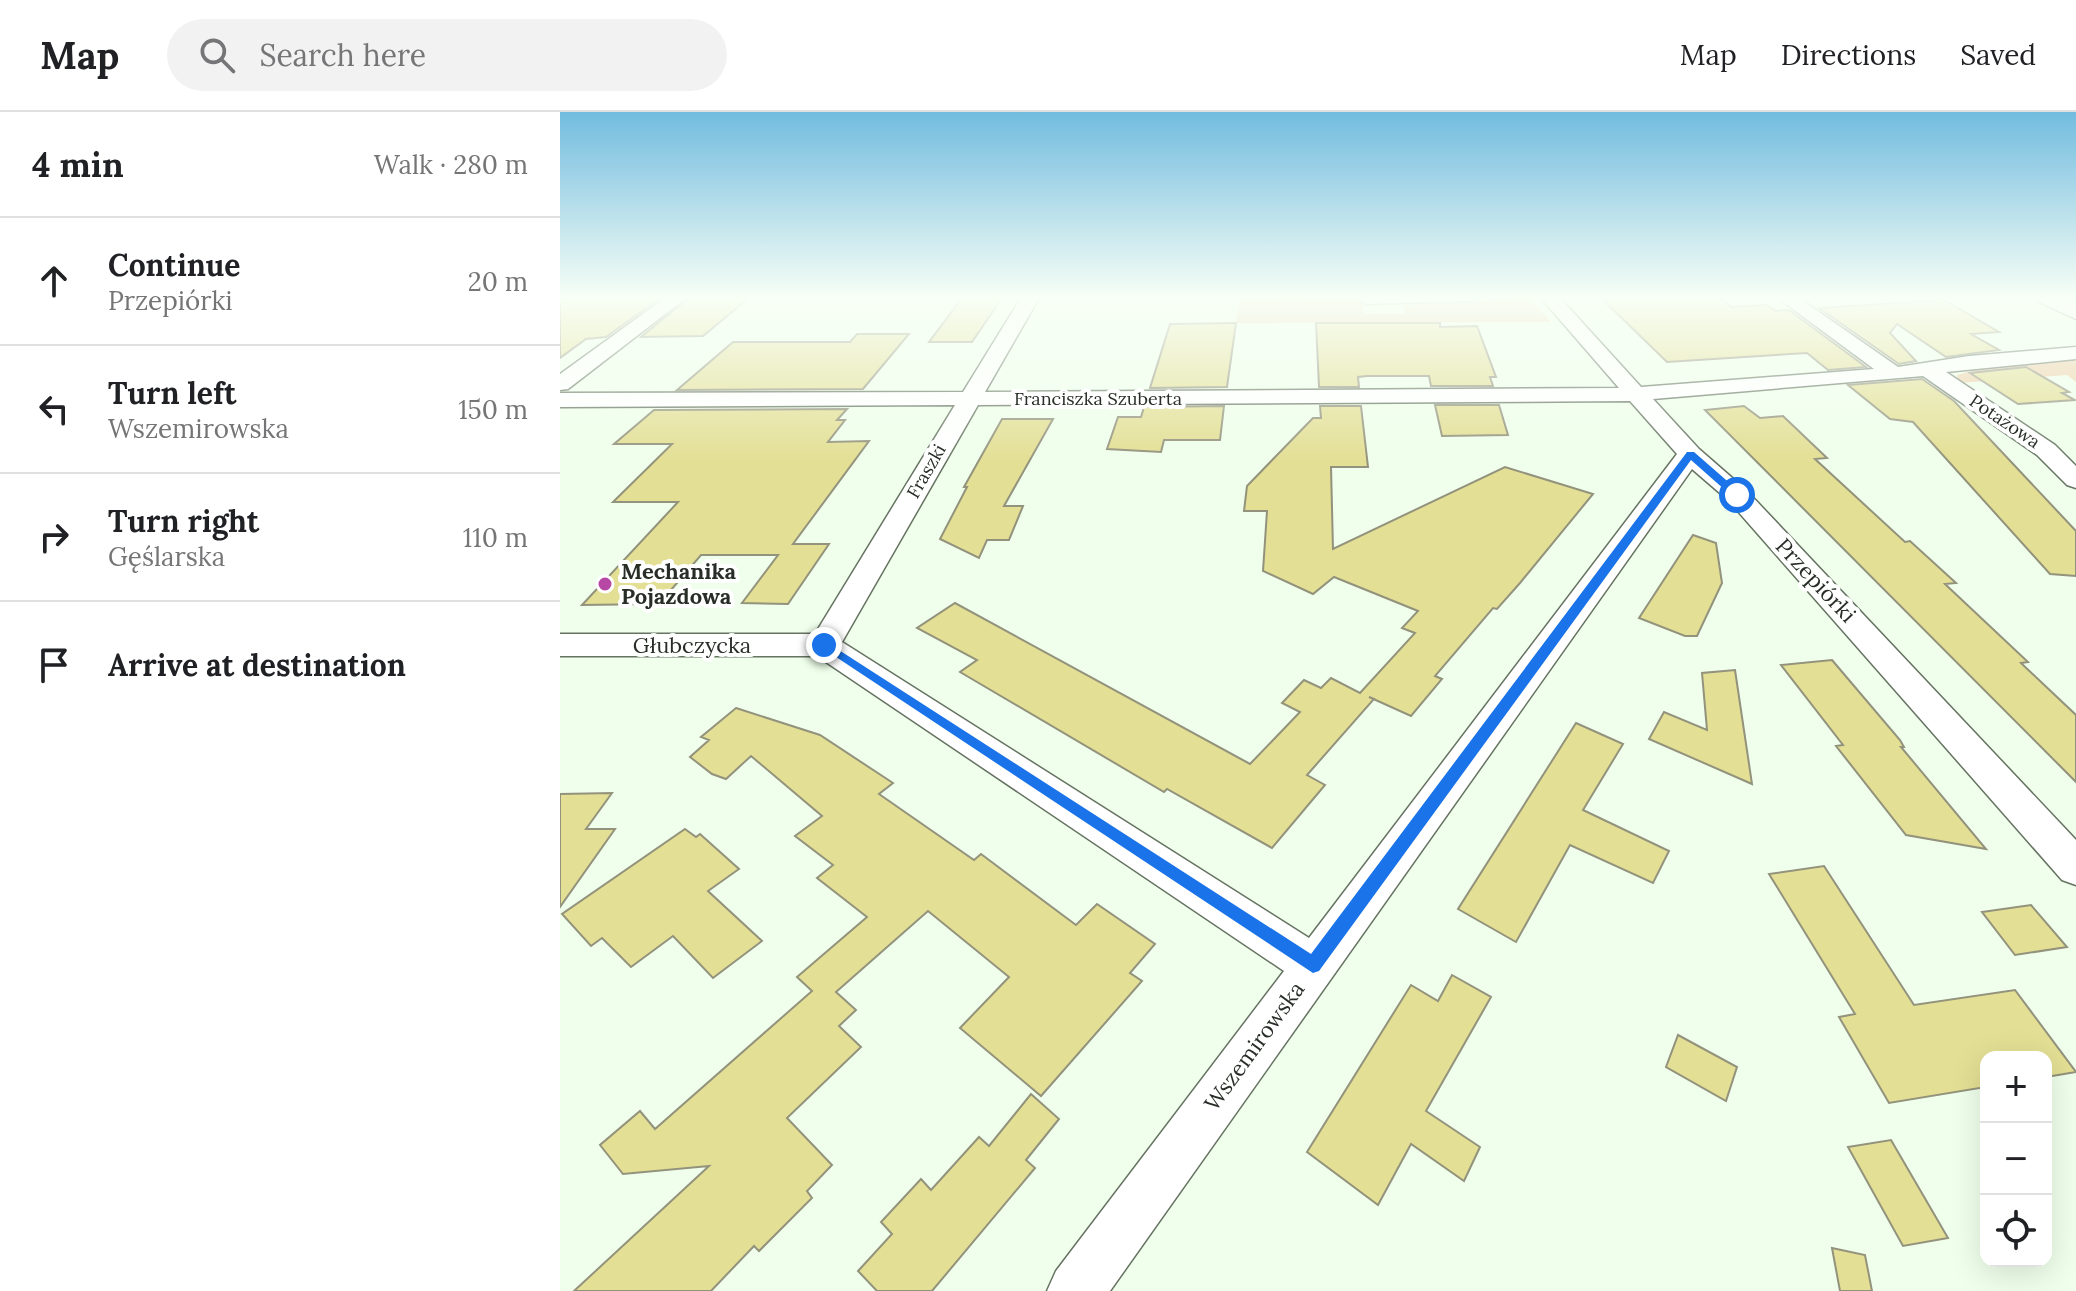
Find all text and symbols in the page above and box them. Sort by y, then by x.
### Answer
search box [167,19,727,91]
text: Map [40,31,119,79]
icon: search [195,33,239,77]
text: Search here [259,36,426,74]
text: Map [1680,37,1737,73]
text: Directions [1781,37,1916,73]
text: Saved [1960,37,2036,73]
text: 4 min [32,143,124,186]
text: Walk · 280 m [374,148,528,181]
text: Continue [108,246,240,284]
icon: ahead [32,259,76,303]
text: 20 m [468,265,528,298]
text: Przepiórki [108,284,233,317]
text: Turn left [108,374,236,412]
icon: left [32,387,76,431]
street label: Franciszka Szuberta [1014,387,1182,410]
street label: Potażowa [1965,389,2045,453]
text: 150 m [458,393,528,426]
text: Wszemirowska [108,412,289,445]
street label: Fraszki [901,440,951,502]
route start [1719,477,1755,513]
text: Turn right [108,502,259,540]
icon: right [32,515,76,559]
text: 110 m [463,521,528,554]
street label: Przepiórki [1770,532,1862,628]
text: Gęślarska [108,540,225,573]
place label: Mechanika Pojazdowa [621,557,737,610]
marker: Mechanika Pojazdowa [596,575,614,593]
route end [806,627,842,663]
street label: Głubczycka [633,631,751,659]
icon: arrive [32,643,76,687]
text: Arrive at destination [108,646,406,684]
street label: Wszemirowska [1198,976,1310,1116]
map controls [1980,1051,2052,1267]
button: + [1980,1051,2052,1123]
button: − [1980,1123,2052,1195]
button: locate [1980,1195,2052,1267]

